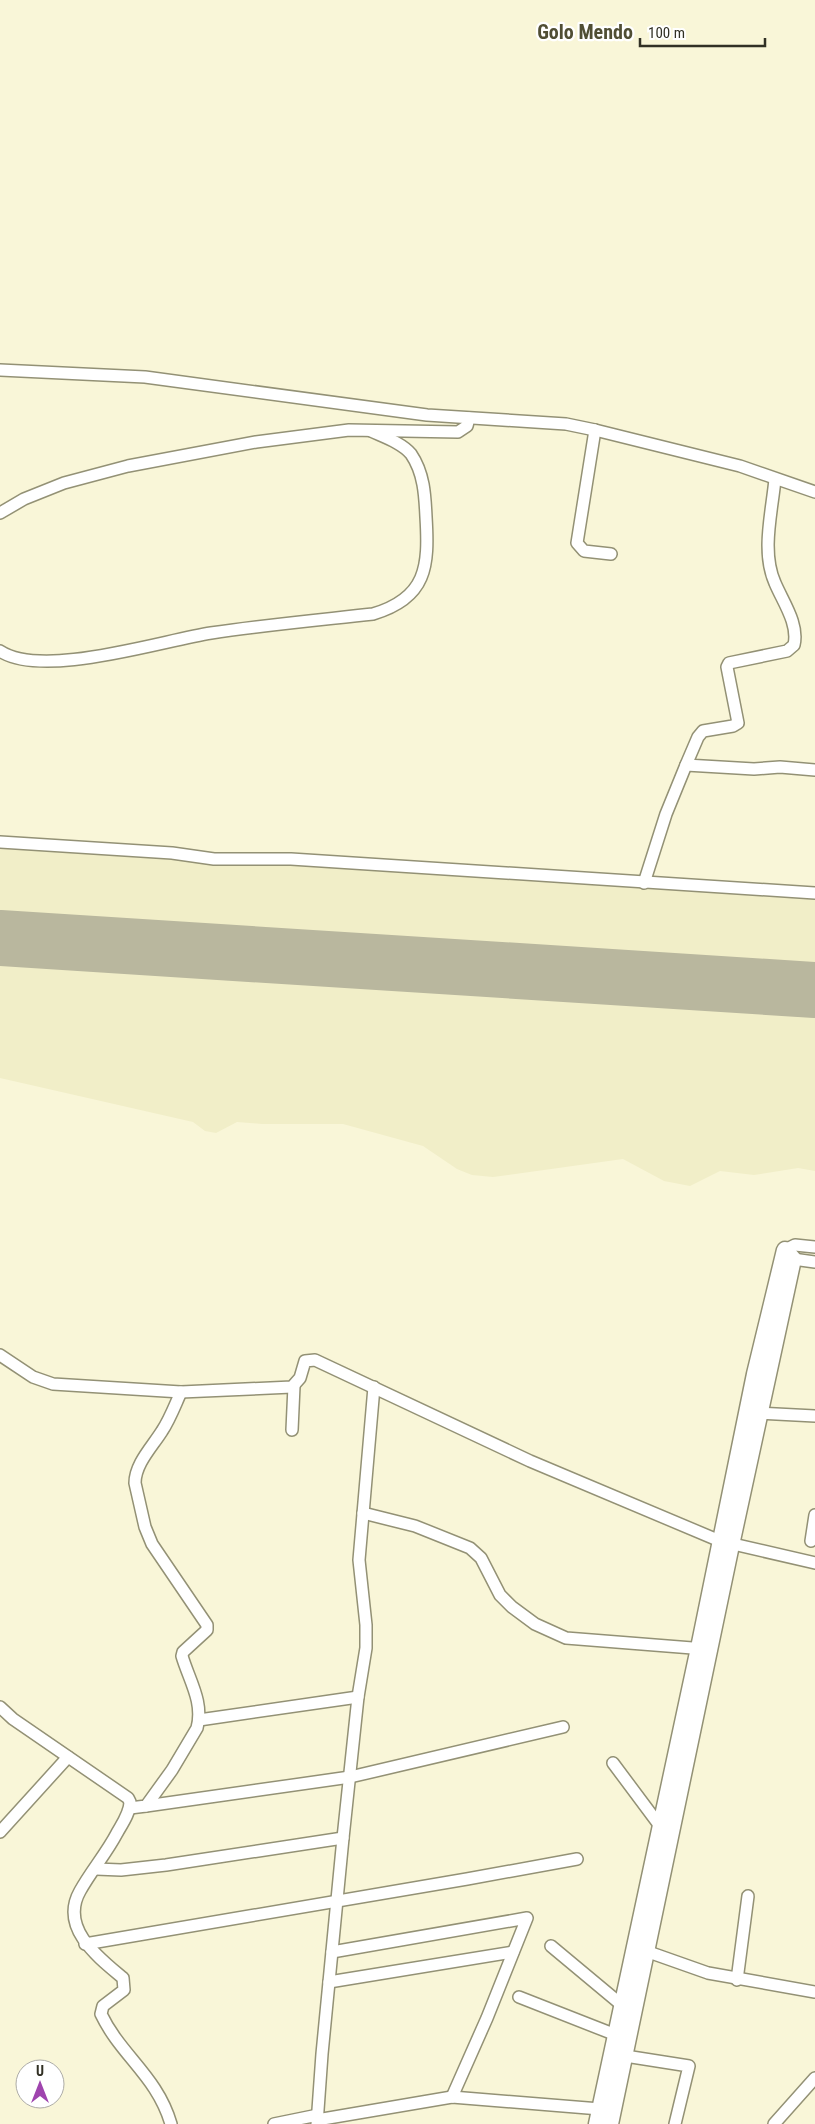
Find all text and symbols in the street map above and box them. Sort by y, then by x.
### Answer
scale bar [640,15,765,47]
district label: Golo Mendo [537,20,633,44]
text: 100 m [648,24,685,42]
north arrow [15,2059,65,2109]
text: U [36,2063,44,2079]

